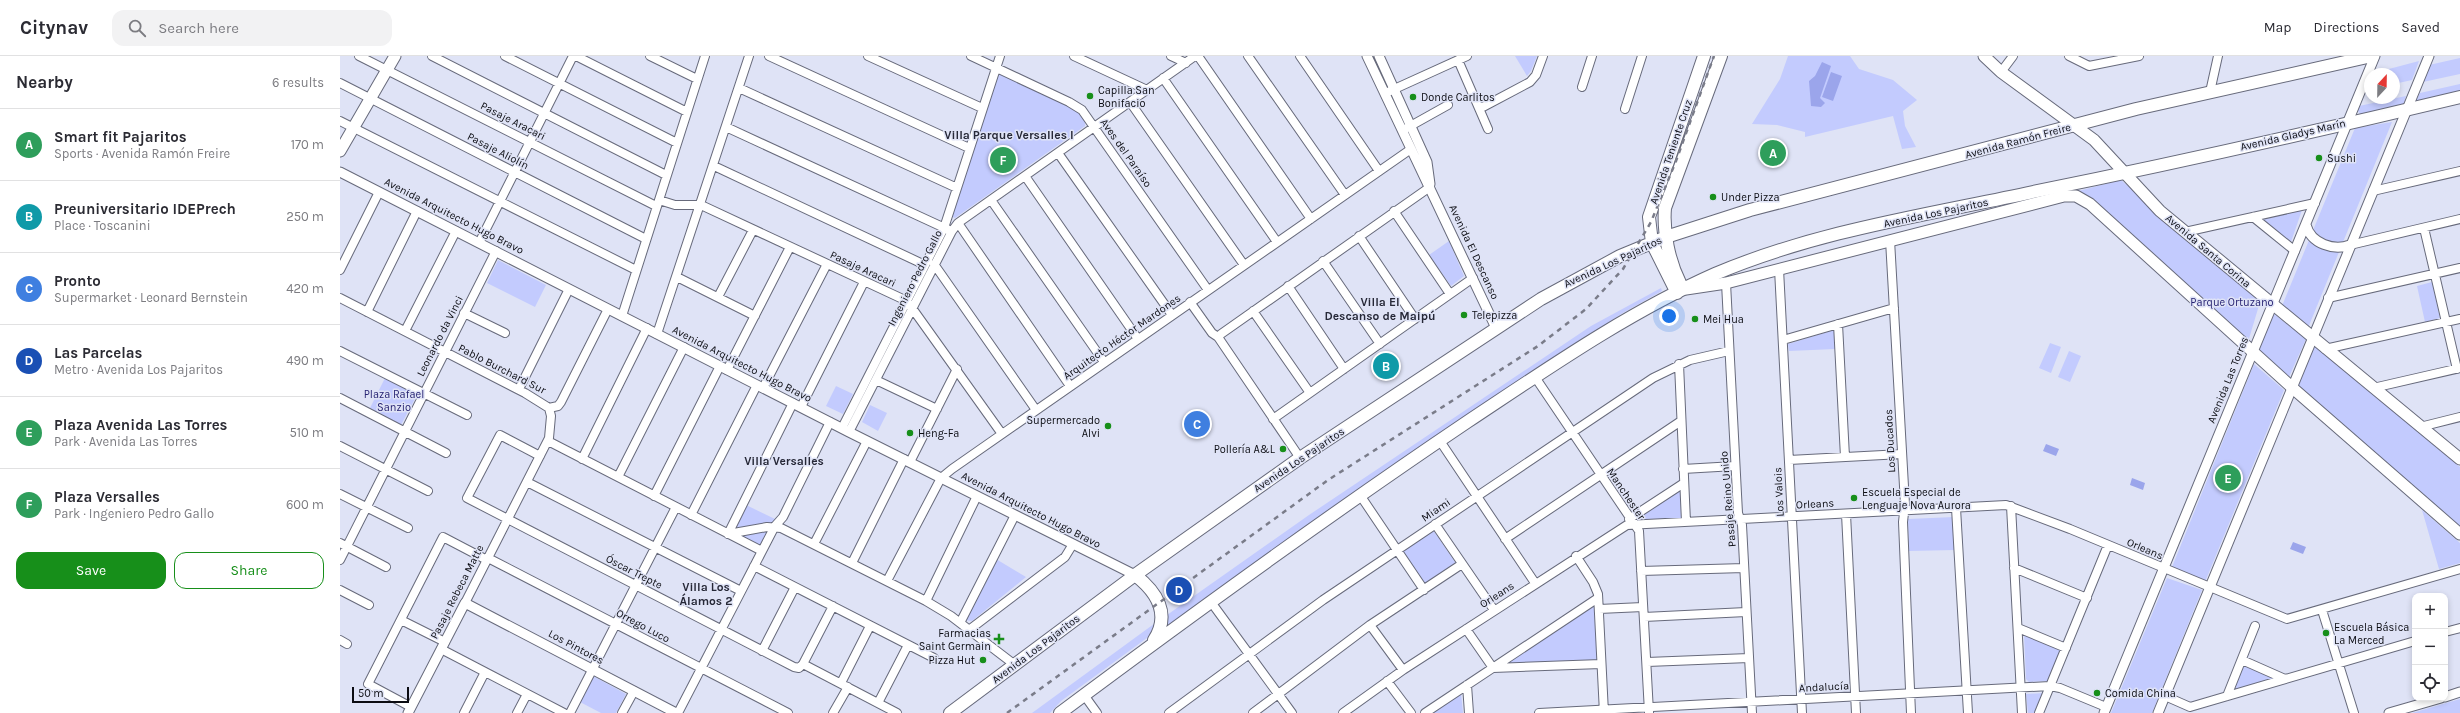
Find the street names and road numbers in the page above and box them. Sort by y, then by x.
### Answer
street label: Avenida Teniente Cruz [1647,98,1695,206]
street label: Pasaje Aracari [478,99,548,143]
street label: Aves del Paraíso [1098,116,1154,190]
street label: Avenida Gladys Marín [2239,117,2347,153]
street label: Avenida Ramón Freire [1964,121,2073,161]
street label: Pasaje Aliolín [465,130,531,172]
street label: Avenida Arquitecto Hugo Bravo [382,175,526,257]
street label: Avenida Los Pajaritos [1882,196,1990,230]
street label: Avenida El Descanso [1446,203,1502,301]
street label: Avenida Santa Corina [2163,212,2253,290]
street label: Ingeniero Pedro Gallo [885,228,945,328]
street label: Avenida Los Pajaritos [1562,233,1664,290]
street label: Pasaje Aracari [828,248,898,290]
street label: Arquitecto Héctor Mardones [1061,291,1183,383]
street label: Leonardo da Vinci [414,293,466,379]
street label: Avenida Arquitecto Hugo Bravo [670,323,814,405]
street label: Avenida Las Torres [2205,335,2251,425]
street label: Pablo Burchard Sur [456,341,548,397]
street label: Los Ducados [1882,409,1898,473]
street label: Avenida Los Pajaritos [1251,425,1347,495]
street label: Pasaje Reino Unido [1717,450,1739,548]
street label: Manchester [1604,466,1648,522]
street label: Los Valois [1771,467,1787,517]
street label: Avenida Arquitecto Hugo Bravo [959,469,1103,551]
street label: Miami [1419,496,1453,524]
street label: Orleans [1796,496,1835,511]
street label: Orleans [2125,536,2165,563]
street label: Pasaje Rebeca Matte [428,542,487,641]
street label: Óscar Trepte [604,550,666,592]
street label: Orleans [1477,579,1517,611]
street label: Orrego Luco [614,606,672,646]
street label: Avenida Los Pajaritos [989,612,1083,686]
street label: Los Pintores [546,627,606,667]
street label: Andalucía [1799,679,1849,695]

